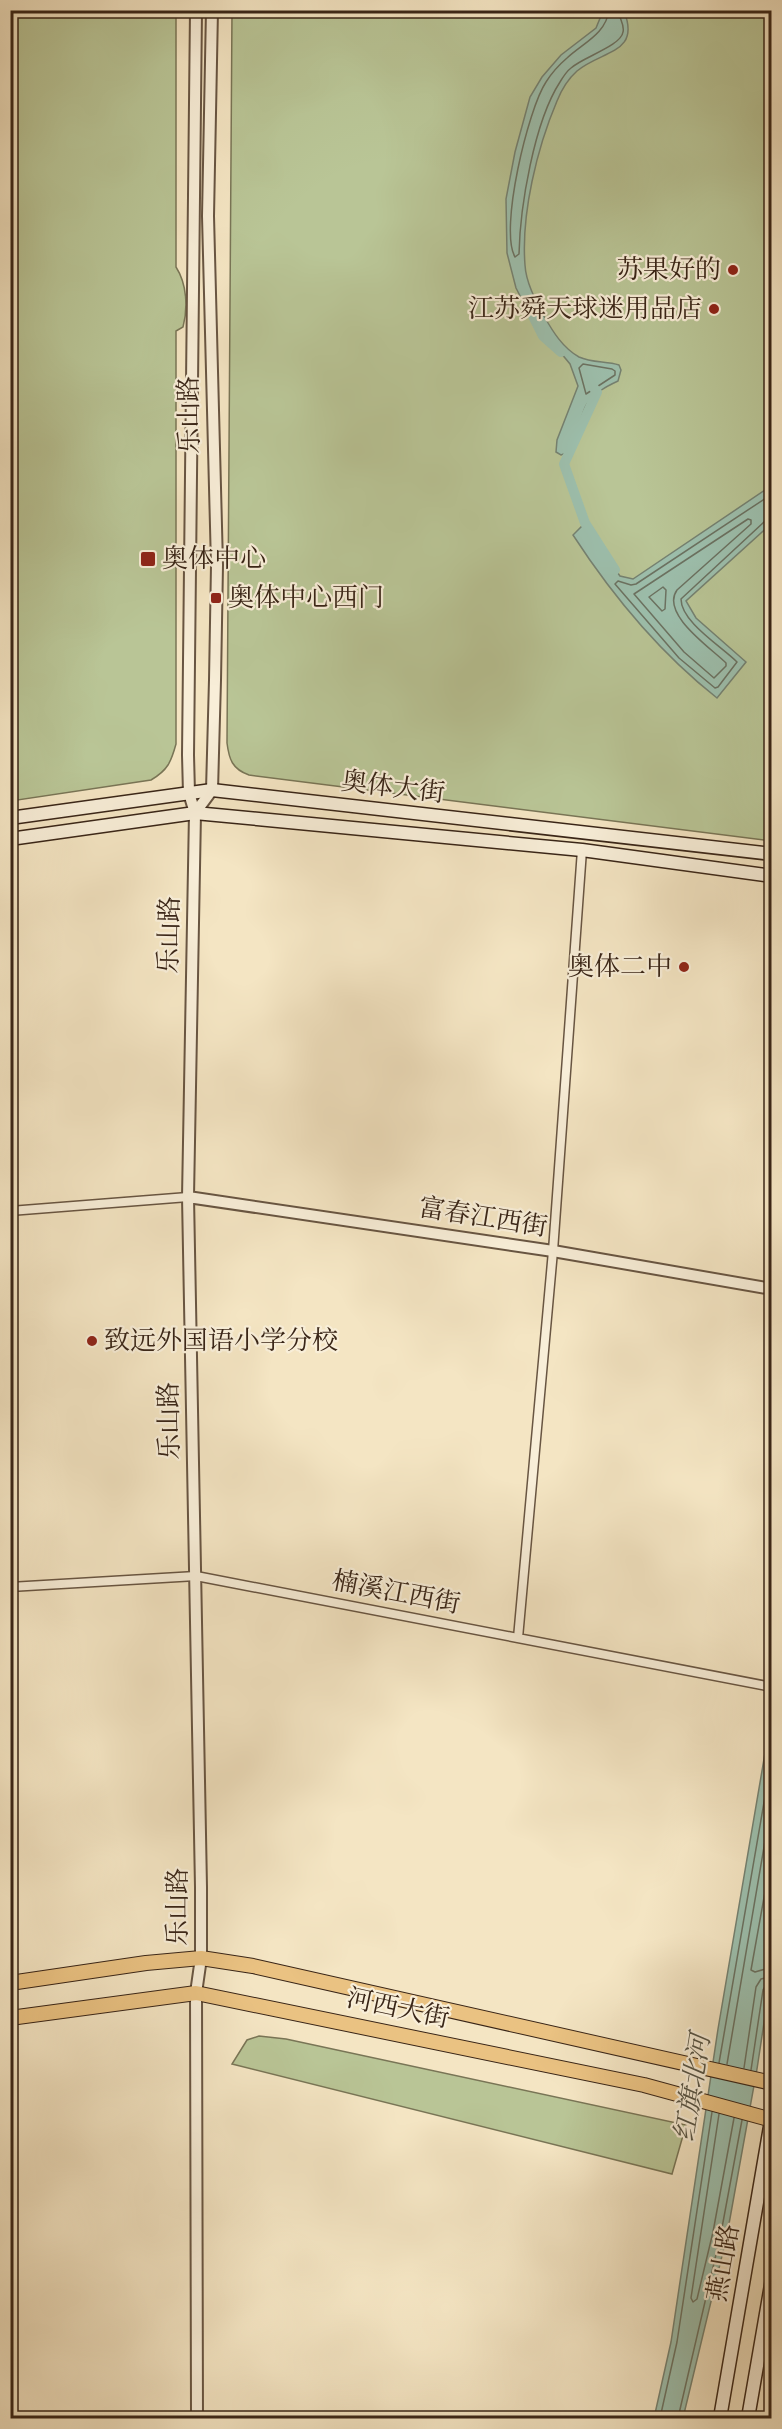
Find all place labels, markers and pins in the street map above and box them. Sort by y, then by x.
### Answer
place label: 苏果好的 [617,254,721,287]
marker: 苏果好的 [726,263,740,277]
place label: 江苏舜天球迷用品店 [468,293,702,326]
marker: 江苏舜天球迷用品店 [707,302,721,316]
place label: 奥体中心 [162,543,266,576]
marker: 奥体中心 [139,550,157,568]
place label: 奥体中心西门 [228,582,384,615]
marker: 奥体中心西门 [209,591,223,605]
place label: 奥体二中 [568,951,672,984]
marker: 奥体二中 [677,960,691,974]
place label: 致远外国语小学分校 [104,1325,338,1358]
marker: 致远外国语小学分校 [85,1334,99,1348]

